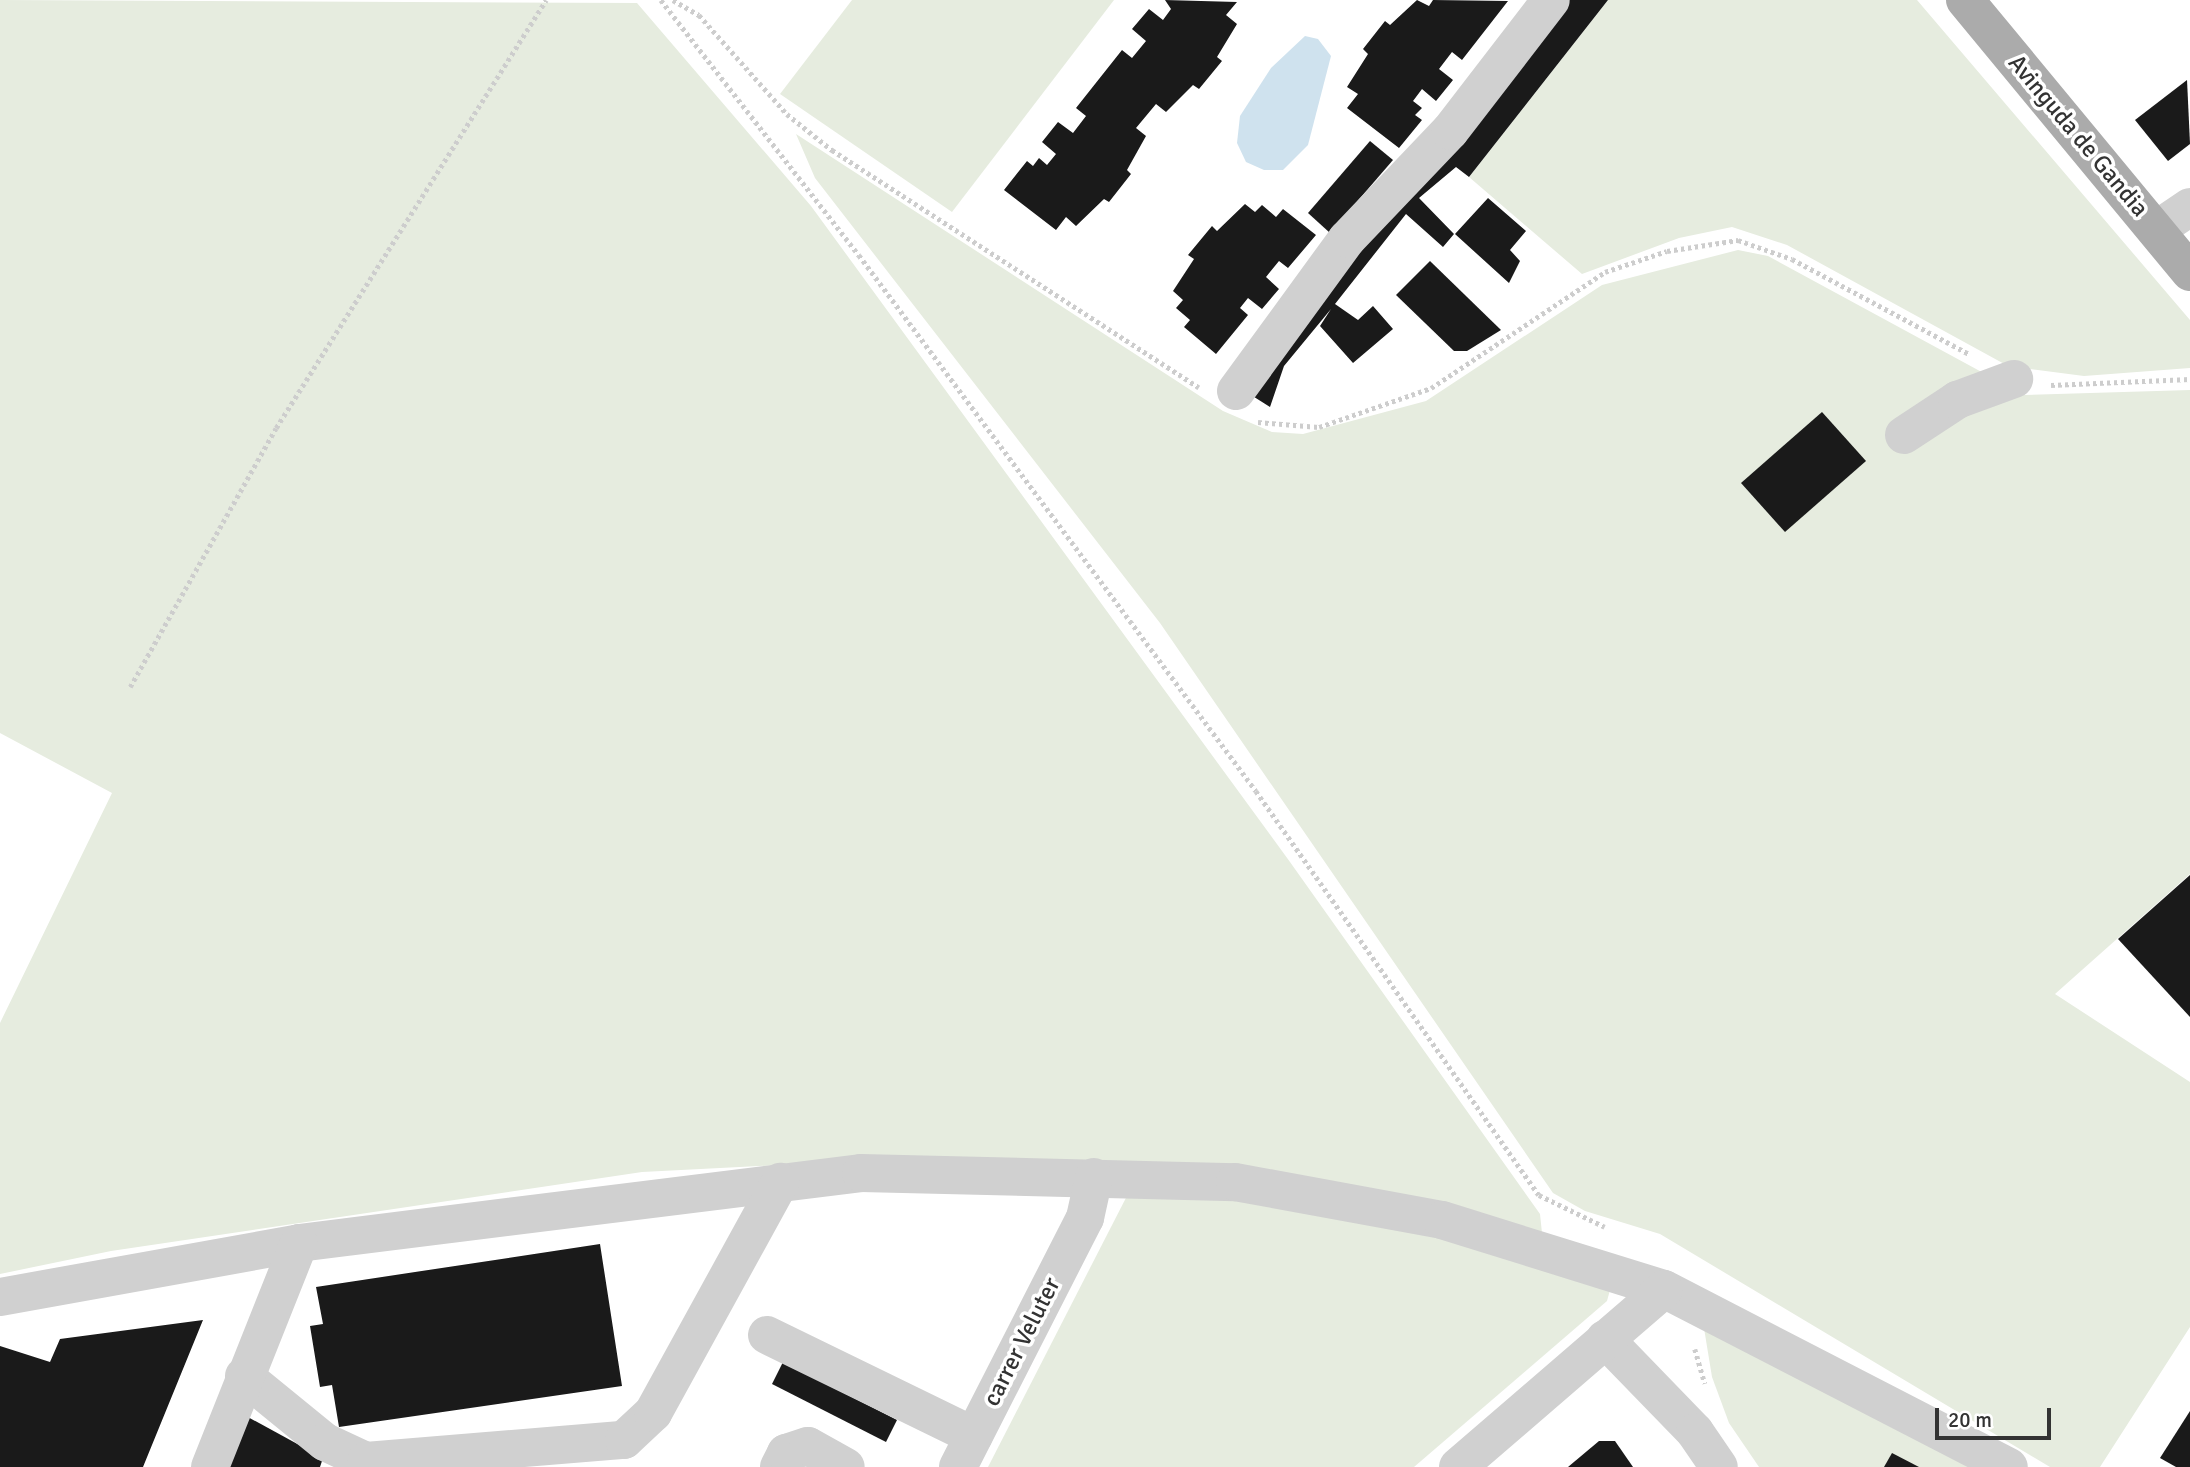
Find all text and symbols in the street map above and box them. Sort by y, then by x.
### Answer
street label: Avinguda de Gandia [2002,49,2154,223]
street label: carrer Veluter [977,1273,1067,1411]
scale bar [1938,1394,2054,1438]
text: 20 m [1948,1407,1992,1433]

